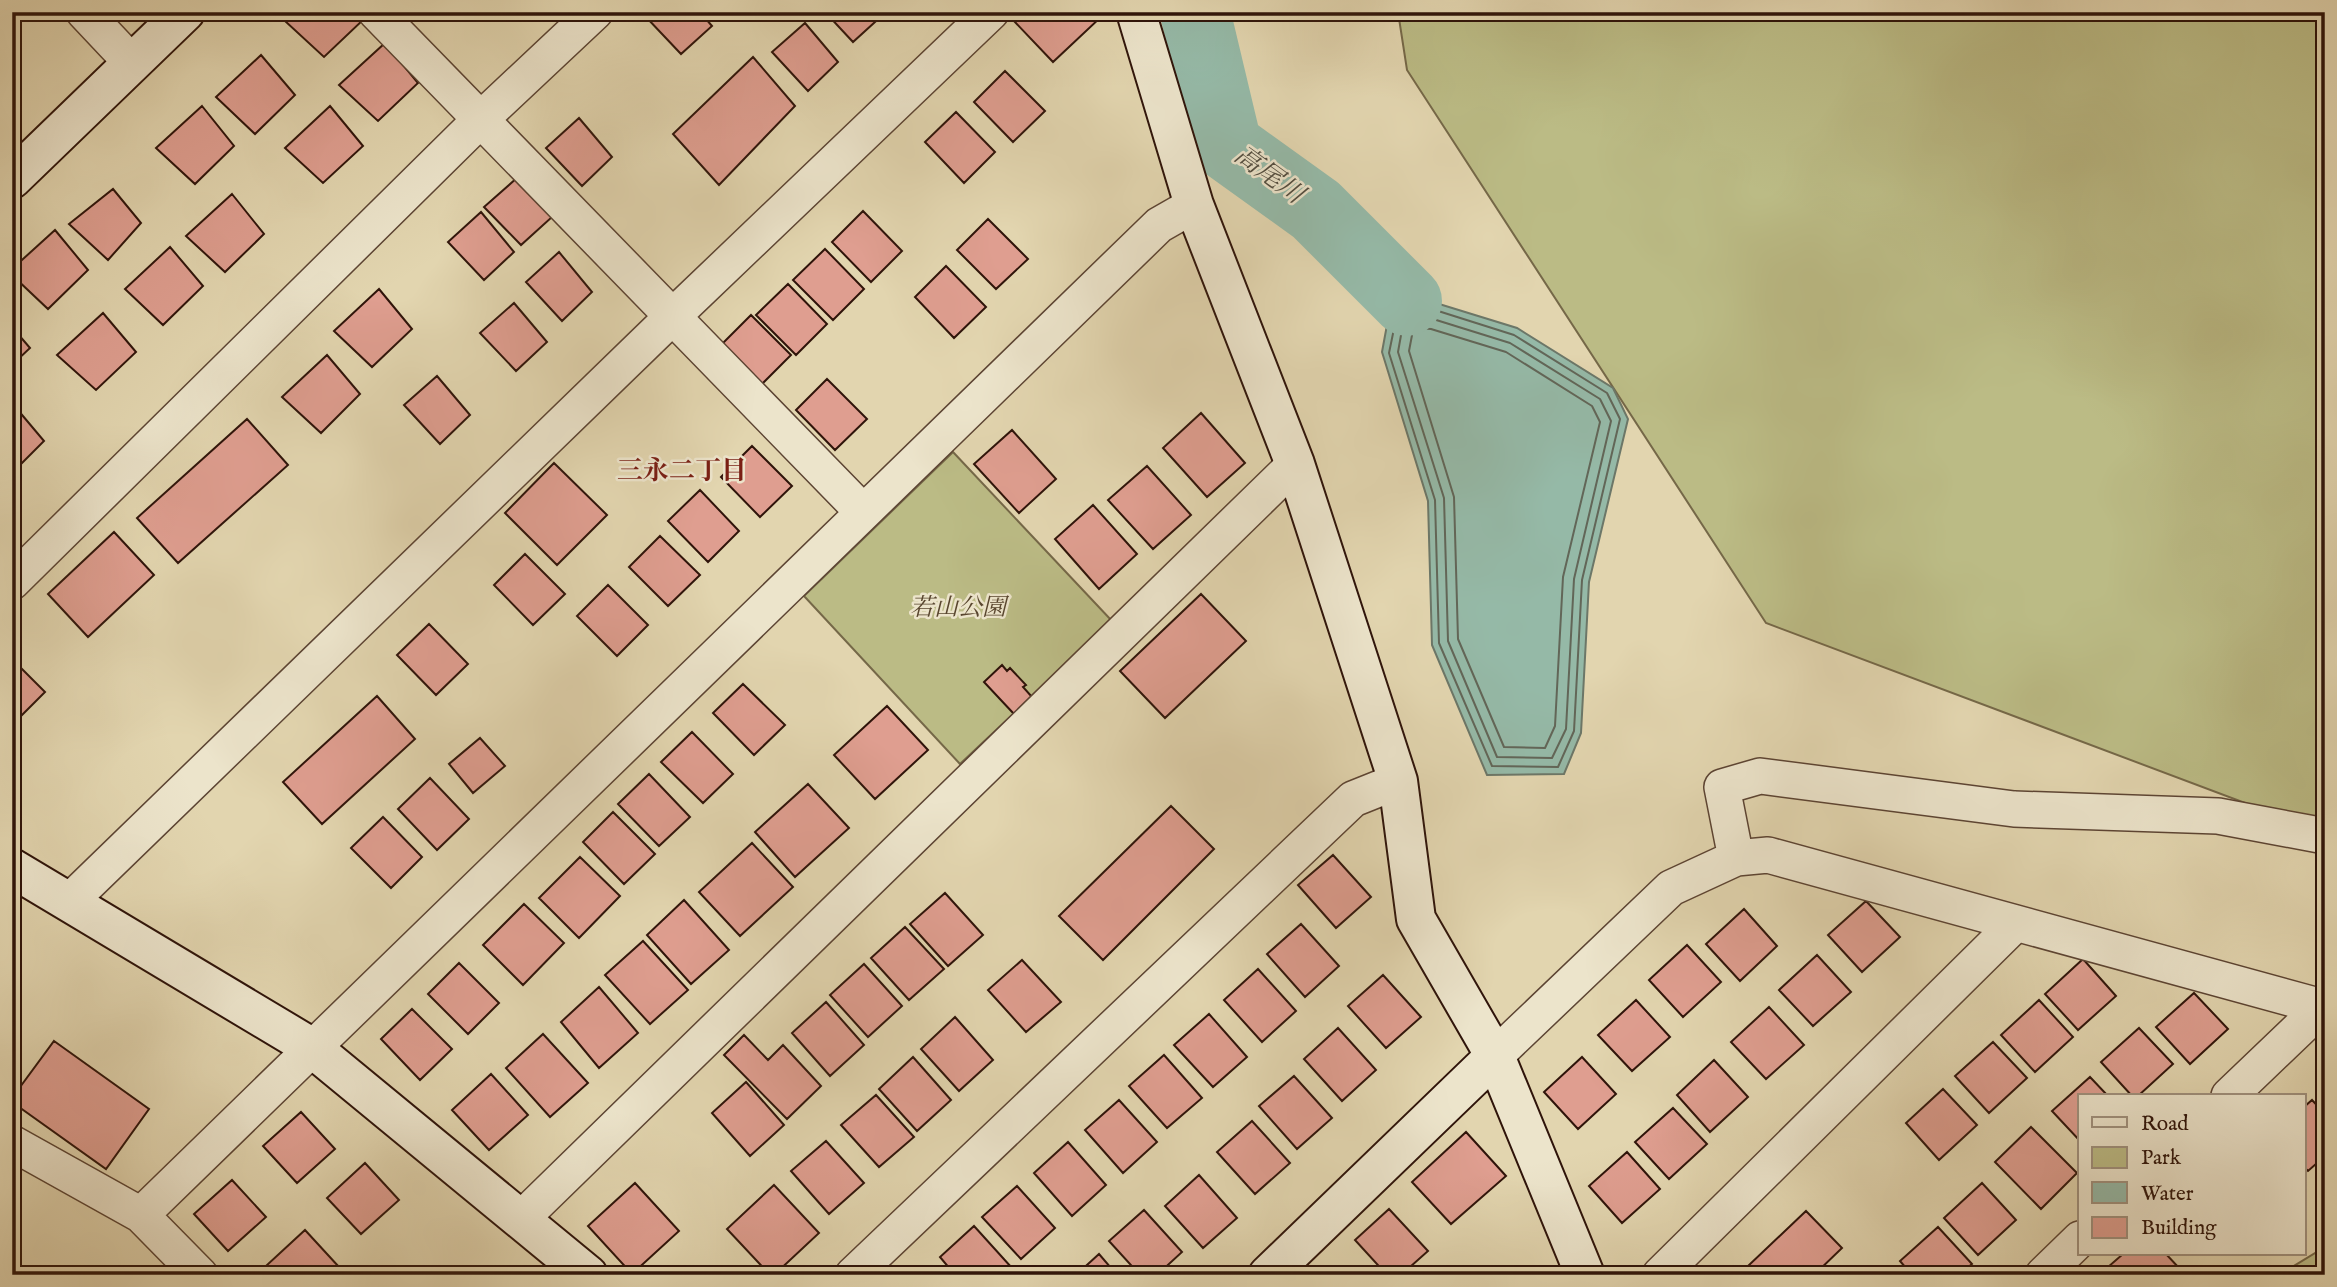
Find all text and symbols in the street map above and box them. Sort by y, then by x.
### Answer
water label: 高尾川 [1228,139,1313,213]
district label: 三永二丁目 [617,455,747,488]
park label: 若山公園 [910,593,1010,624]
legend [2078,1094,2306,1256]
text: Road [2141,1111,2189,1138]
text: Park [2141,1145,2182,1172]
text: Water [2141,1181,2194,1208]
text: Building [2141,1215,2217,1242]

